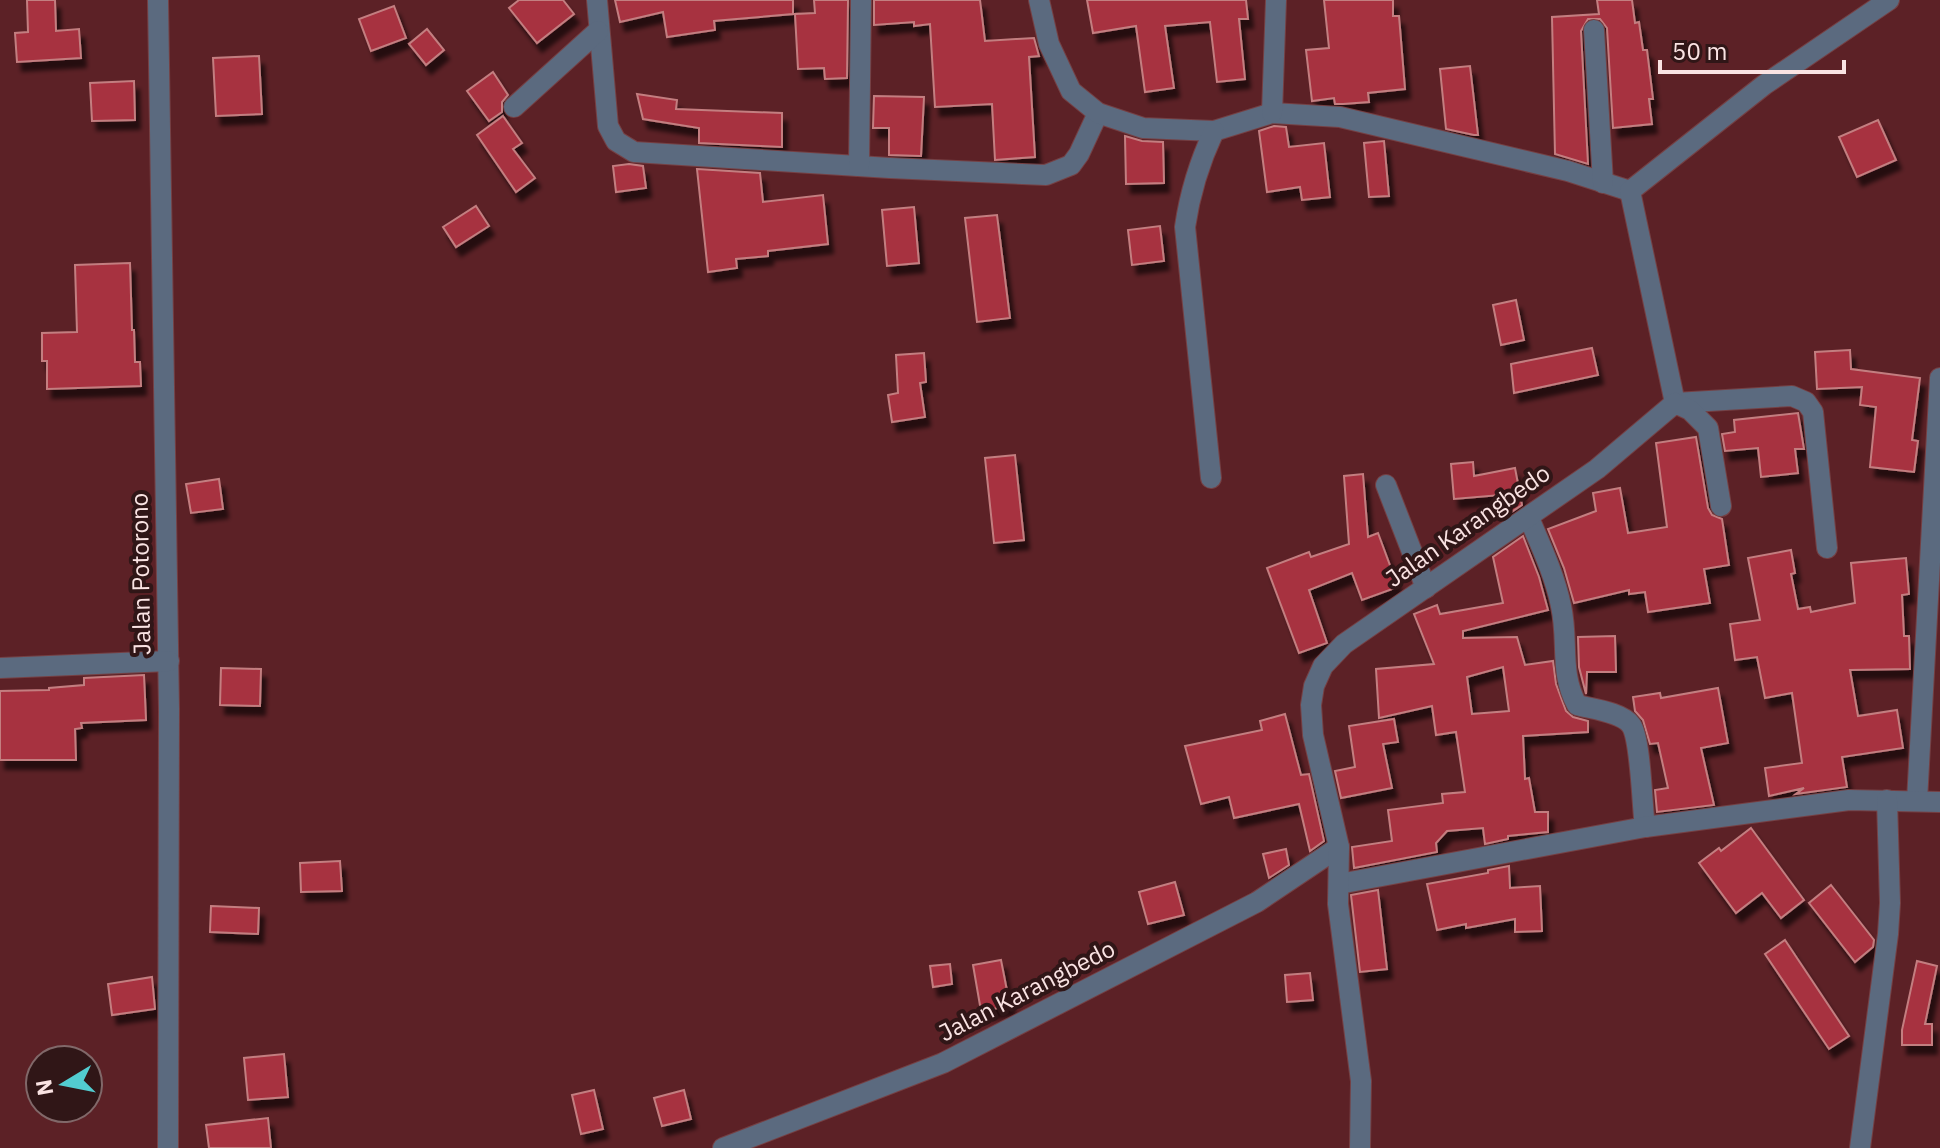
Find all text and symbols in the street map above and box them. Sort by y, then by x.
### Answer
scale bar [1660,24,1844,74]
text: 50 m [1672,35,1727,67]
street label: Jalan Karangbedo [1379,457,1556,594]
street label: Jalan Potorono [123,493,157,655]
street label: Jalan Karangbedo [933,932,1120,1048]
north arrow [24,1044,104,1124]
text: N [28,1077,59,1098]

